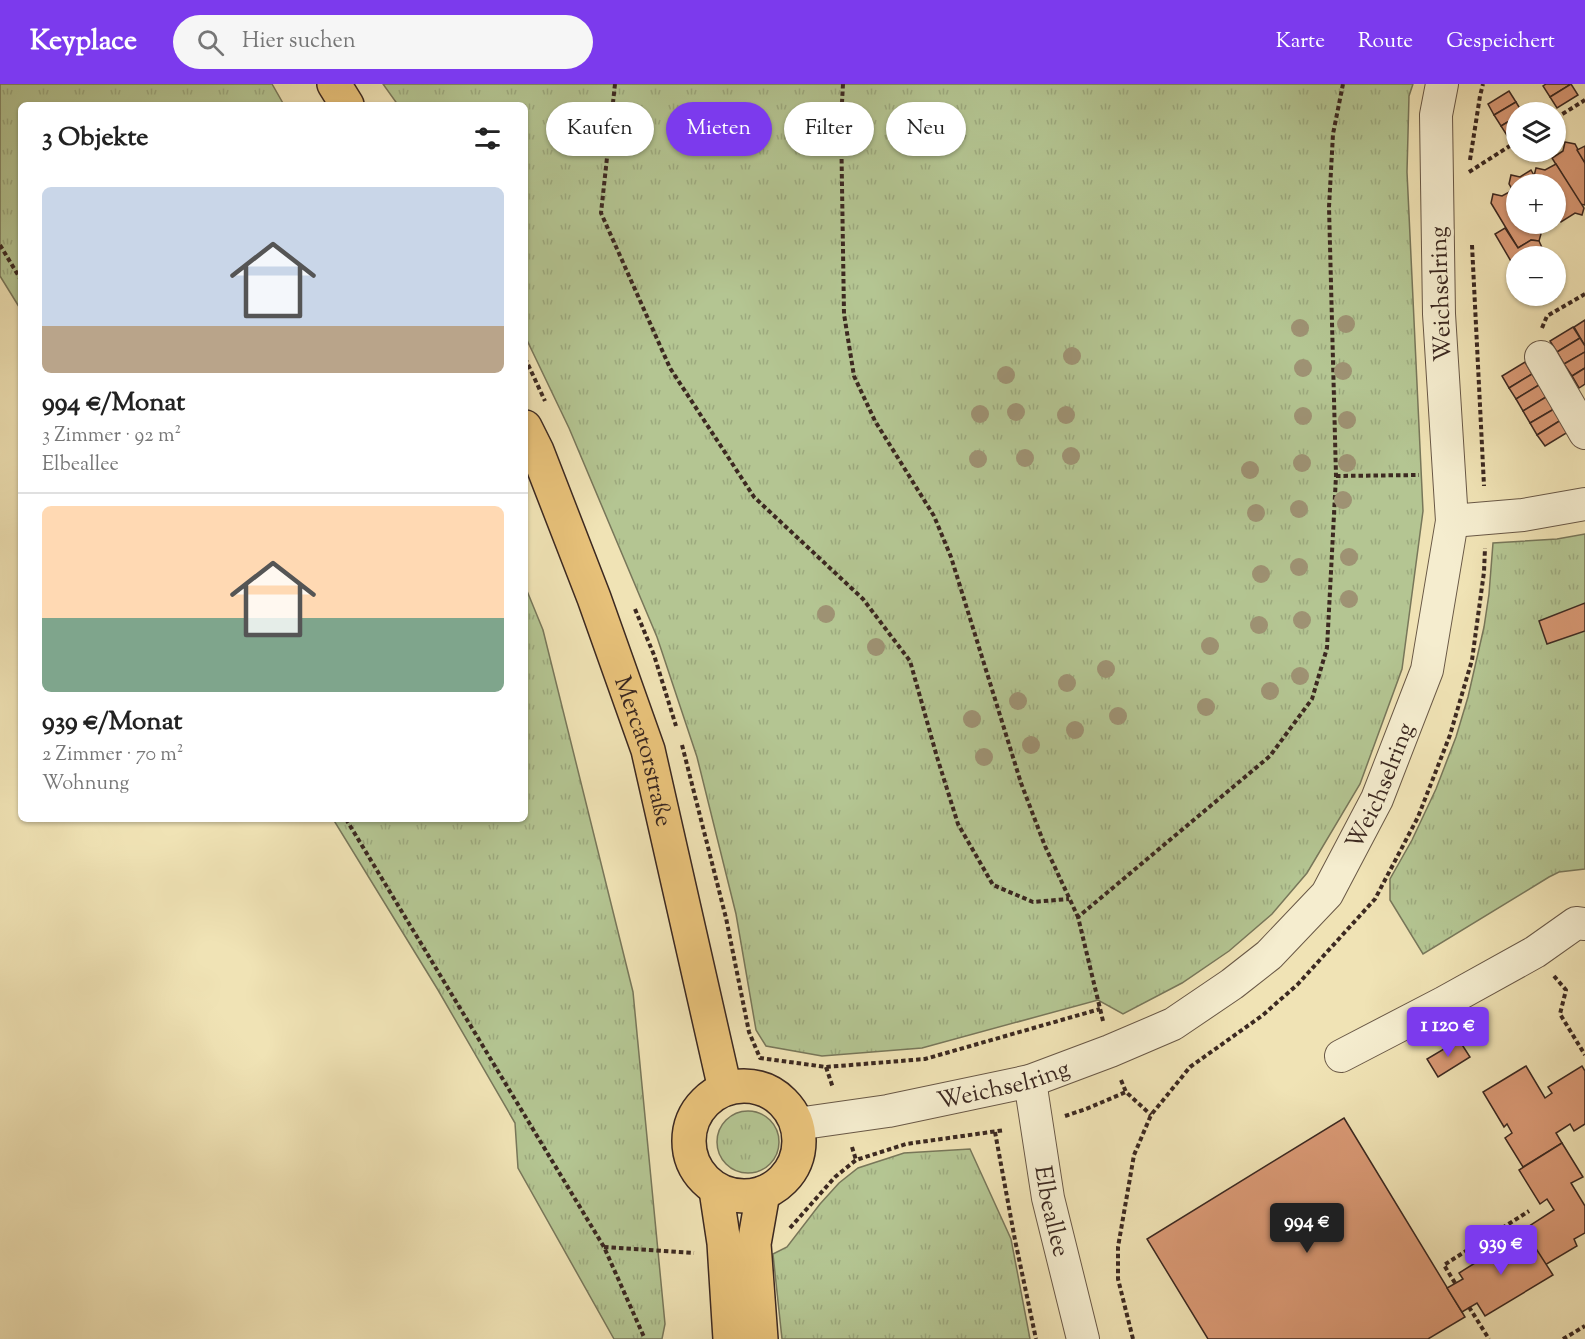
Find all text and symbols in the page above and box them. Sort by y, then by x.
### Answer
search box [173,15,593,69]
text: Keyplace [30,22,137,62]
icon: search [194,26,227,59]
text: Hier suchen [242,26,356,58]
text: Karte [1276,27,1325,57]
text: Route [1358,27,1413,57]
text: Gespeichert [1446,27,1555,57]
chip: Kaufen [546,102,654,156]
chip: Mieten [666,102,772,156]
chip: Filter [784,102,874,156]
chip: Neu [886,102,966,156]
map controls [1506,102,1566,306]
button: layers [1506,102,1566,162]
text: 3 Objekte [42,120,148,157]
icon: filters [471,122,504,155]
button: + [1506,174,1566,234]
street label: Weichselring [1423,225,1461,362]
icon: home [219,226,327,334]
button: − [1506,246,1566,306]
text: 994 €/Monat [42,385,185,422]
text: 3 Zimmer · 92 m² [42,422,181,451]
text: Elbeallee [42,451,119,480]
icon: home [219,545,327,653]
street label: Mercatorstraße [604,672,680,830]
text: 939 €/Monat [42,704,182,741]
street label: Weichselring [1338,718,1424,856]
text: 2 Zimmer · 70 m² [42,741,184,770]
text: Wohnung [42,770,129,799]
pin: 1 120 € [1393,1007,1503,1058]
text: 1 120 € [1421,1012,1475,1041]
street label: Weichselring [934,1053,1075,1119]
street label: Elbeallee [1024,1164,1077,1261]
pin: 994 € [1265,1203,1349,1254]
text: 994 € [1284,1208,1330,1237]
pin: 939 € [1459,1225,1543,1276]
text: 939 € [1479,1230,1523,1259]

